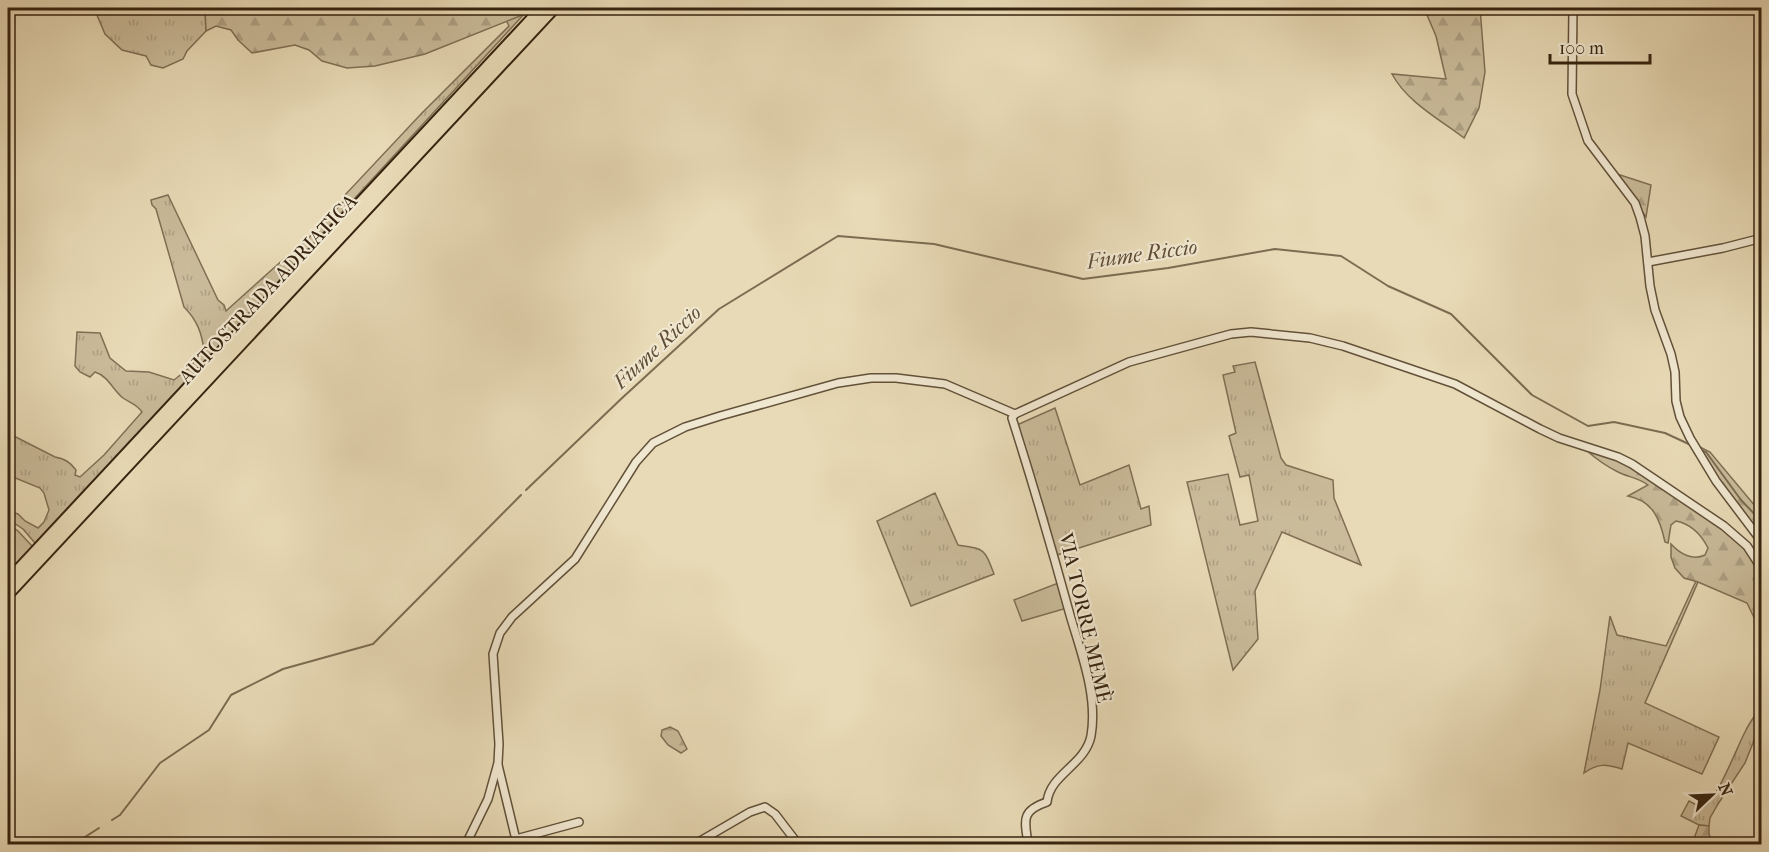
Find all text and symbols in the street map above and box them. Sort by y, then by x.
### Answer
scale bar [1550,27,1650,65]
text: 100 m [1559,38,1604,59]
street label: AUTOSTRADA ADRIATICA [173,189,363,389]
water label: Fiume Riccio [1084,234,1199,274]
water label: Fiume Riccio [607,300,706,394]
street label: VIA TORRE MEMÈ [1054,530,1117,705]
north arrow [1682,765,1742,825]
text: N [1714,780,1737,799]

